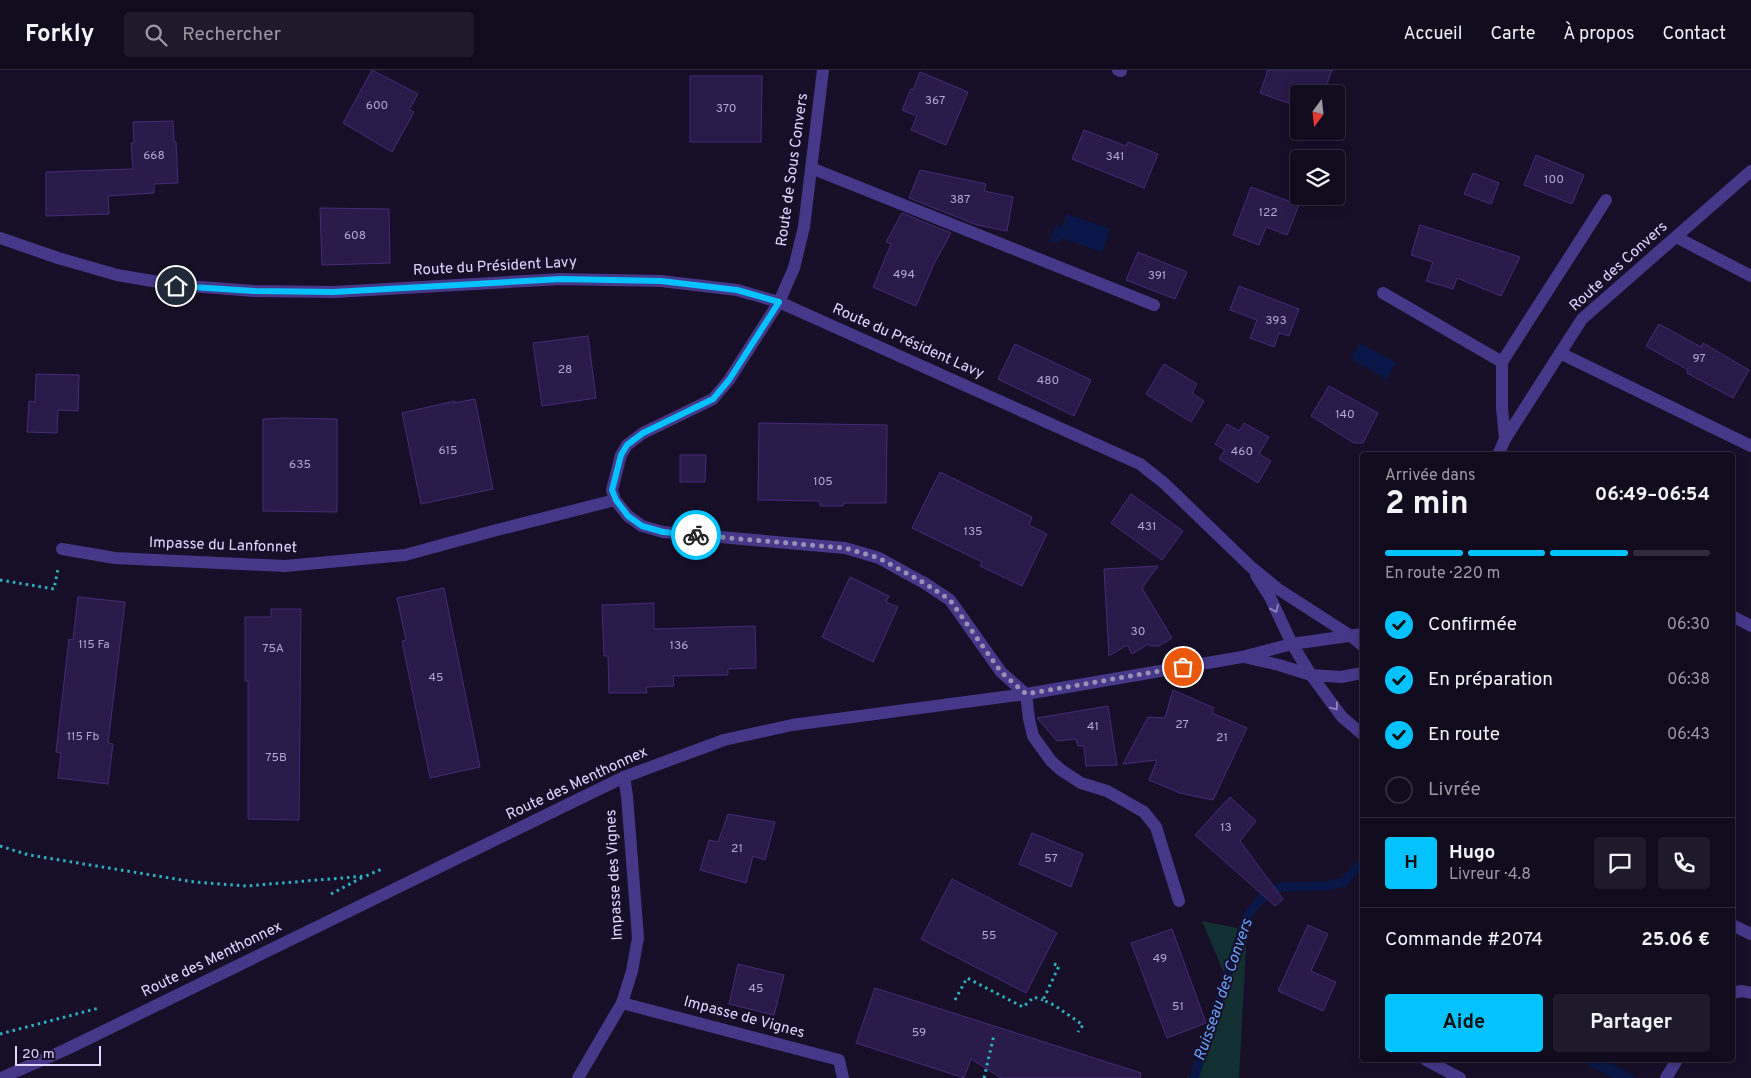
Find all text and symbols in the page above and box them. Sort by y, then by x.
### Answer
search box [124,12,474,57]
text: Forkly [25,20,94,50]
icon: search [142,21,170,49]
text: Rechercher [182,23,281,47]
text: Accueil [1403,23,1462,46]
text: Carte [1490,23,1535,46]
text: À propos [1563,23,1634,46]
text: Contact [1662,23,1726,46]
north arrow [1290,85,1345,140]
map controls [1290,85,1345,205]
street label: Route de Sous Convers [773,92,813,248]
house number: 367 [925,93,945,109]
house number: 600 [366,98,388,114]
house number: 370 [716,101,736,117]
house number: 668 [143,148,165,164]
house number: 341 [1105,149,1125,165]
button: layers [1290,150,1345,205]
house number: 100 [1544,172,1564,188]
house number: 387 [950,192,970,208]
house number: 122 [1258,205,1278,221]
street label: Route des Convers [1566,218,1672,316]
house number: 608 [344,228,366,244]
street label: Route du Président Lavy [413,253,577,281]
pin [155,265,197,307]
house number: 494 [893,267,915,283]
house number: 391 [1148,268,1166,284]
icon: home [162,272,190,300]
street label: Route du Président Lavy [829,300,987,384]
house number: 393 [1265,313,1287,329]
house number: 97 [1692,351,1706,367]
house number: 28 [558,362,572,378]
house number: 480 [1037,373,1059,389]
house number: 140 [1335,407,1355,423]
house number: 615 [438,443,458,459]
house number: 460 [1231,444,1253,460]
house number: 635 [289,457,311,473]
text: Arrivée dans [1385,466,1475,486]
house number: 105 [813,474,833,490]
text: 06:49–06:54 [1595,483,1710,507]
text: 2 min [1385,485,1469,525]
courier [671,510,721,560]
house number: 431 [1137,519,1157,535]
icon: bike [682,521,710,549]
house number: 135 [963,524,983,540]
street label: Impasse du Lanfonnet [149,534,297,558]
text: En route · 220 m [1385,564,1500,584]
one-way arrow [1269,604,1280,613]
icon: check [1385,611,1413,639]
text: Confirmée [1428,613,1517,637]
text: 06:30 [1667,615,1710,635]
house number: 30 [1131,624,1145,640]
house number: 115 Fa [78,637,110,653]
house number: 136 [670,638,688,654]
house number: 75A [262,641,284,657]
pin [1162,646,1204,688]
icon: bag [1169,653,1197,681]
icon: check [1385,666,1413,694]
text: En préparation [1428,668,1553,692]
house number: 45 [429,670,443,686]
text: 06:38 [1667,670,1710,690]
one-way arrow [1329,701,1338,711]
house number: 27 [1175,717,1189,733]
house number: 41 [1087,719,1099,735]
icon: check [1385,721,1413,749]
text: En route [1428,723,1500,747]
text: 06:43 [1667,725,1710,745]
house number: 115 Fb [67,729,100,745]
house number: 21 [1216,730,1228,746]
street label: Route des Menthonnex [503,743,651,825]
house number: 75B [265,750,287,766]
text: Livrée [1428,778,1481,802]
street label: Impasse des Vignes [602,809,628,941]
house number: 13 [1220,820,1232,836]
button: chat [1594,837,1646,889]
button: phone [1658,837,1710,889]
house number: 21 [731,841,743,857]
text: Hugo [1449,841,1495,865]
house number: 57 [1044,851,1058,867]
text: H [1404,851,1418,875]
text: Livreur · 4.8 [1449,865,1531,885]
water label: Ruisseau des Convers [1190,916,1258,1064]
street label: Route des Menthonnex [139,918,286,1002]
house number: 55 [982,928,996,944]
text: Commande #2074 [1385,928,1543,952]
text: 25.06 € [1641,928,1710,952]
house number: 49 [1153,951,1167,967]
house number: 45 [749,981,763,997]
street label: Impasse de Vignes [681,993,807,1043]
button: Aide [1385,994,1543,1052]
button: Partager [1553,994,1710,1052]
house number: 51 [1172,999,1184,1015]
house number: 59 [912,1025,926,1041]
scale bar [15,1043,101,1066]
text: 20 m [22,1046,55,1063]

